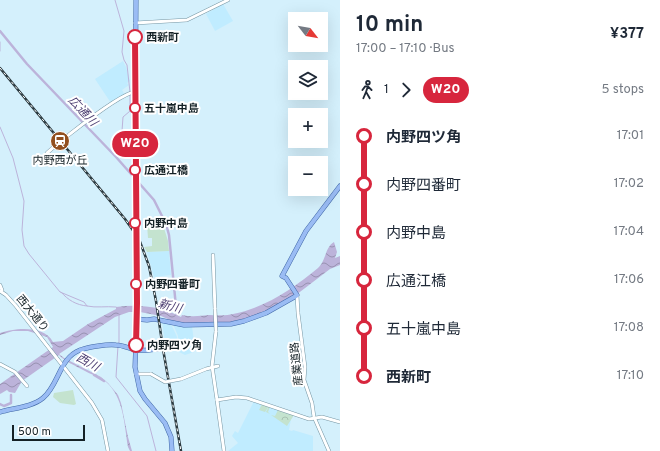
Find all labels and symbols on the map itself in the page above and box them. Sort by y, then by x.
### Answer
north arrow [288,12,328,52]
marker: 西新町 [127,29,143,45]
place label: 西新町 [146,31,179,45]
water label: 広通川 [64,93,102,132]
marker: 五十嵐中島 [129,102,141,114]
place label: 五十嵐中島 [144,102,199,116]
station icon: 内野西が丘 [49,130,71,152]
line badge: W20 [112,131,158,157]
place label: 内野西が丘 [33,154,88,168]
marker: 広通江橋 [129,164,141,176]
place label: 広通江橋 [144,164,188,178]
marker: 内野中島 [129,217,141,229]
place label: 内野中島 [144,217,188,231]
marker: 内野四番町 [130,278,142,290]
place label: 内野四番町 [145,278,200,292]
street label: 西大通り [13,292,52,335]
water label: 新川 [156,296,185,318]
marker: 内野四ツ角 [128,337,144,353]
place label: 内野四ツ角 [147,339,202,353]
street label: 産業道路 [288,341,306,387]
water label: 西川 [73,350,104,377]
scale bar [12,423,85,442]

